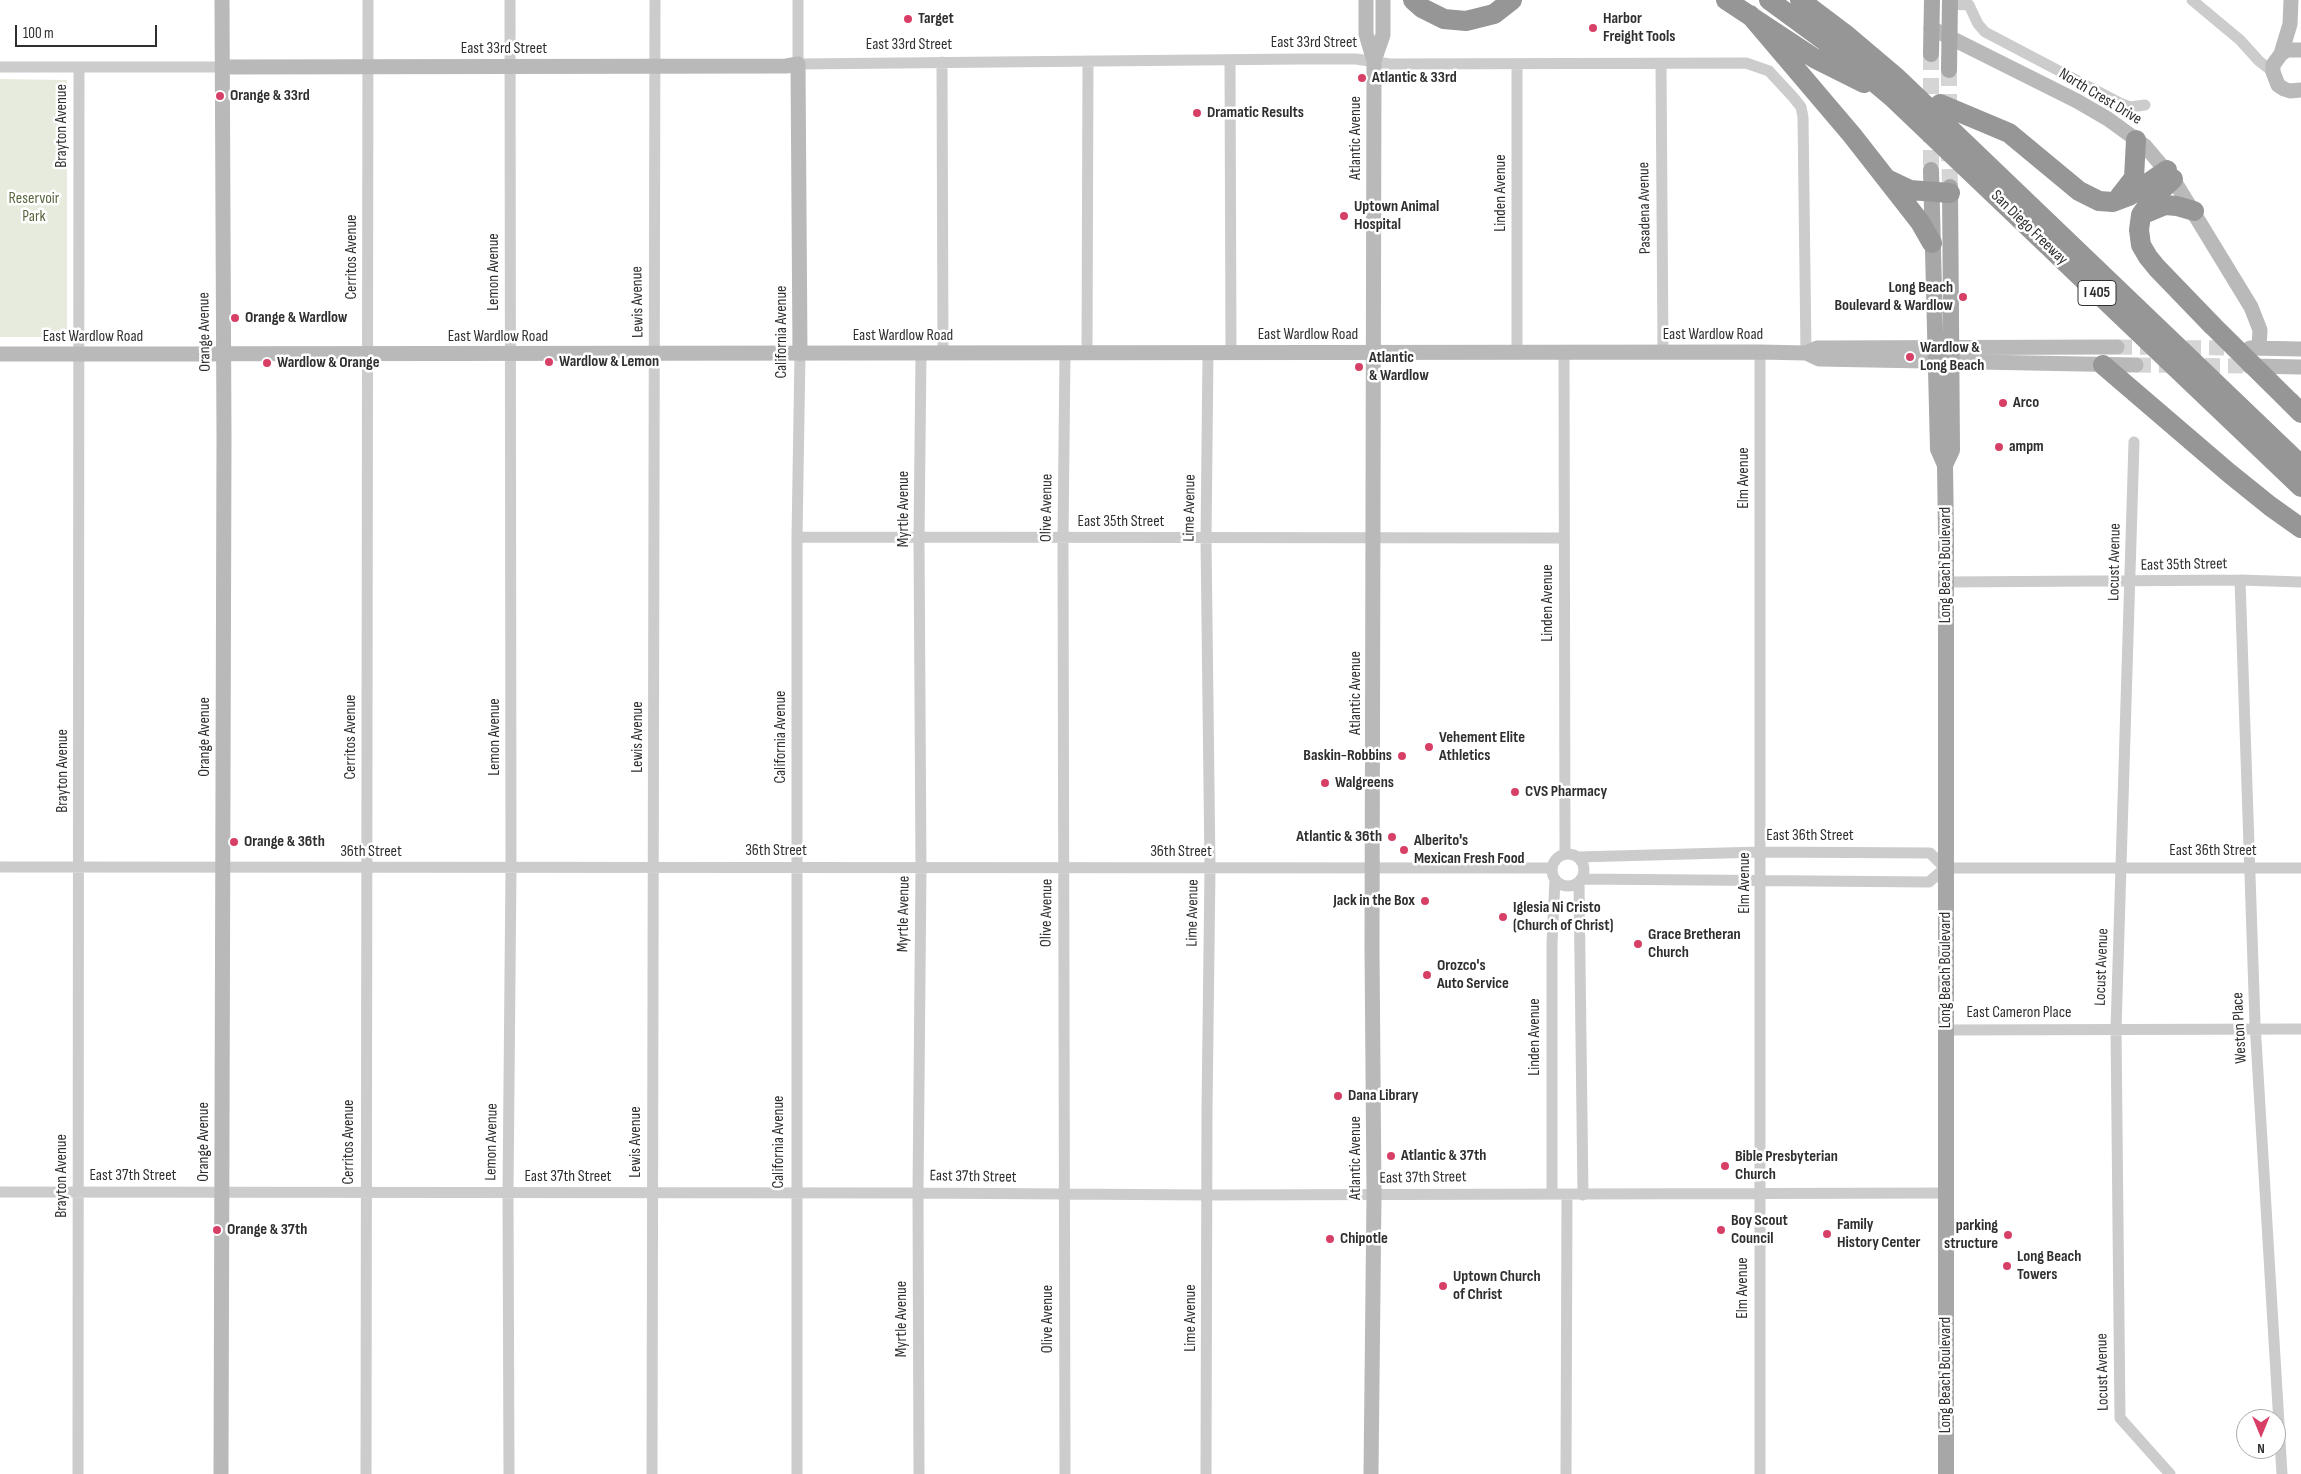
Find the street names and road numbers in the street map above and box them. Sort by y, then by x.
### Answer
street label: East 33rd Street [1271,33,1357,53]
street label: East 33rd Street [866,35,952,55]
street label: East 33rd Street [461,39,547,59]
street label: North Crest Drive [2055,65,2145,129]
street label: Brayton Avenue [52,84,72,168]
street label: Atlantic Avenue [1346,96,1366,180]
street label: Linden Avenue [1491,154,1511,232]
street label: Pasadena Avenue [1635,162,1655,254]
street label: San Diego Freeway [1987,187,2071,269]
street label: Cerritos Avenue [342,214,362,300]
street label: Lemon Avenue [484,233,504,311]
street label: Lewis Avenue [628,266,648,338]
road number: I 405 [2078,280,2116,306]
street label: California Avenue [772,285,792,379]
street label: Orange Avenue [195,292,215,372]
street label: East Wardlow Road [1258,325,1358,345]
street label: East Wardlow Road [1663,325,1763,345]
street label: East Wardlow Road [853,326,953,346]
street label: East Wardlow Road [43,327,143,347]
street label: East Wardlow Road [448,327,548,347]
street label: Elm Avenue [1734,447,1754,509]
street label: Myrtle Avenue [894,471,914,547]
street label: Olive Avenue [1037,474,1057,542]
street label: Lime Avenue [1180,474,1200,542]
street label: Long Beach Boulevard [1936,507,1956,623]
street label: East 35th Street [1078,512,1164,532]
street label: Locust Avenue [2105,523,2125,601]
street label: East 35th Street [2140,555,2228,575]
street label: Linden Avenue [1538,564,1558,642]
street label: Atlantic Avenue [1346,651,1366,735]
street label: California Avenue [771,690,791,784]
street label: Cerritos Avenue [341,694,361,780]
street label: Orange Avenue [195,697,215,777]
street label: Lemon Avenue [485,698,505,776]
street label: Lewis Avenue [628,701,648,773]
street label: Brayton Avenue [53,729,73,813]
street label: East 36th Street [1766,826,1854,846]
street label: 36th Street [745,841,807,861]
street label: East 36th Street [2169,841,2257,861]
street label: 36th Street [340,842,402,862]
street label: 36th Street [1150,842,1212,862]
street label: Elm Avenue [1735,852,1755,914]
street label: Myrtle Avenue [894,876,914,952]
street label: Olive Avenue [1037,879,1057,947]
street label: Lime Avenue [1183,879,1203,947]
street label: Long Beach Boulevard [1936,912,1956,1028]
street label: Locust Avenue [2091,928,2113,1006]
street label: Weston Place [2229,992,2251,1064]
street label: Linden Avenue [1525,998,1545,1076]
street label: East Cameron Place [1966,1003,2072,1023]
street label: California Avenue [769,1095,789,1189]
street label: Cerritos Avenue [339,1099,359,1185]
street label: Orange Avenue [194,1102,214,1182]
street label: Lemon Avenue [482,1103,502,1181]
street label: Lewis Avenue [626,1106,646,1178]
street label: Atlantic Avenue [1346,1116,1366,1200]
street label: Brayton Avenue [52,1134,72,1218]
street label: East 37th Street [90,1166,176,1186]
street label: East 37th Street [525,1167,611,1187]
street label: East 37th Street [929,1167,1017,1187]
street label: East 37th Street [1379,1168,1467,1188]
street label: Elm Avenue [1733,1257,1753,1319]
street label: Myrtle Avenue [892,1281,912,1357]
street label: Lime Avenue [1181,1284,1201,1352]
street label: Olive Avenue [1038,1285,1058,1353]
street label: Long Beach Boulevard [1936,1317,1956,1433]
street label: Locust Avenue [2093,1333,2113,1411]

